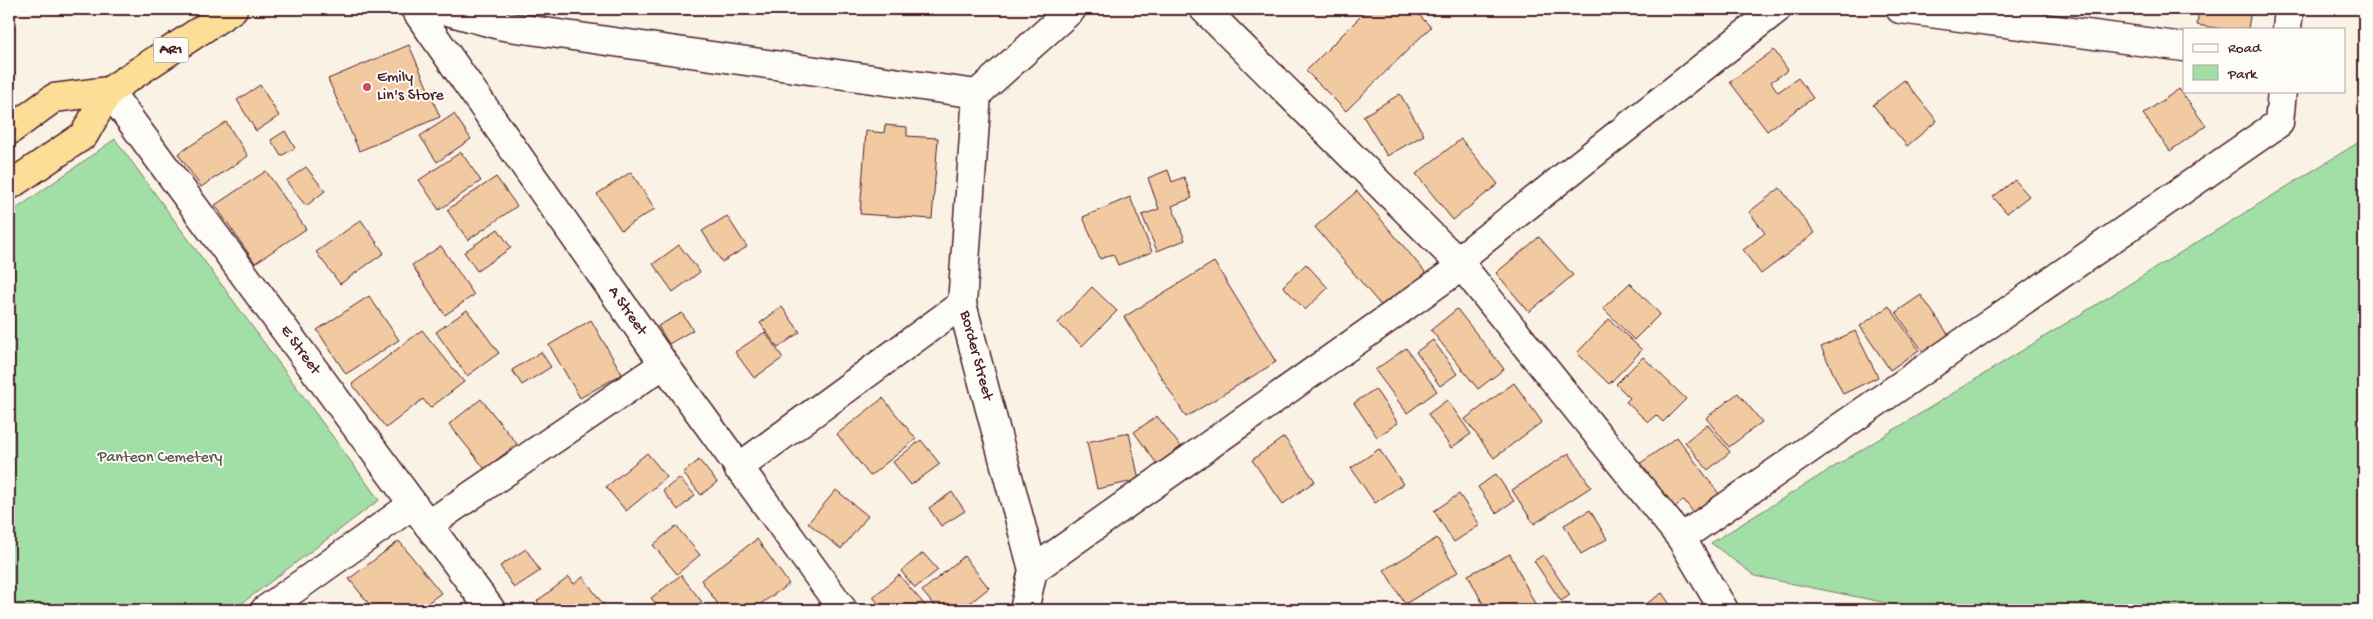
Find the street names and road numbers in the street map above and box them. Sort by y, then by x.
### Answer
road number: AR1 [154,38,188,62]
street label: A Street [603,283,652,341]
street label: Border Street [954,308,997,404]
street label: E Street [275,322,325,380]

